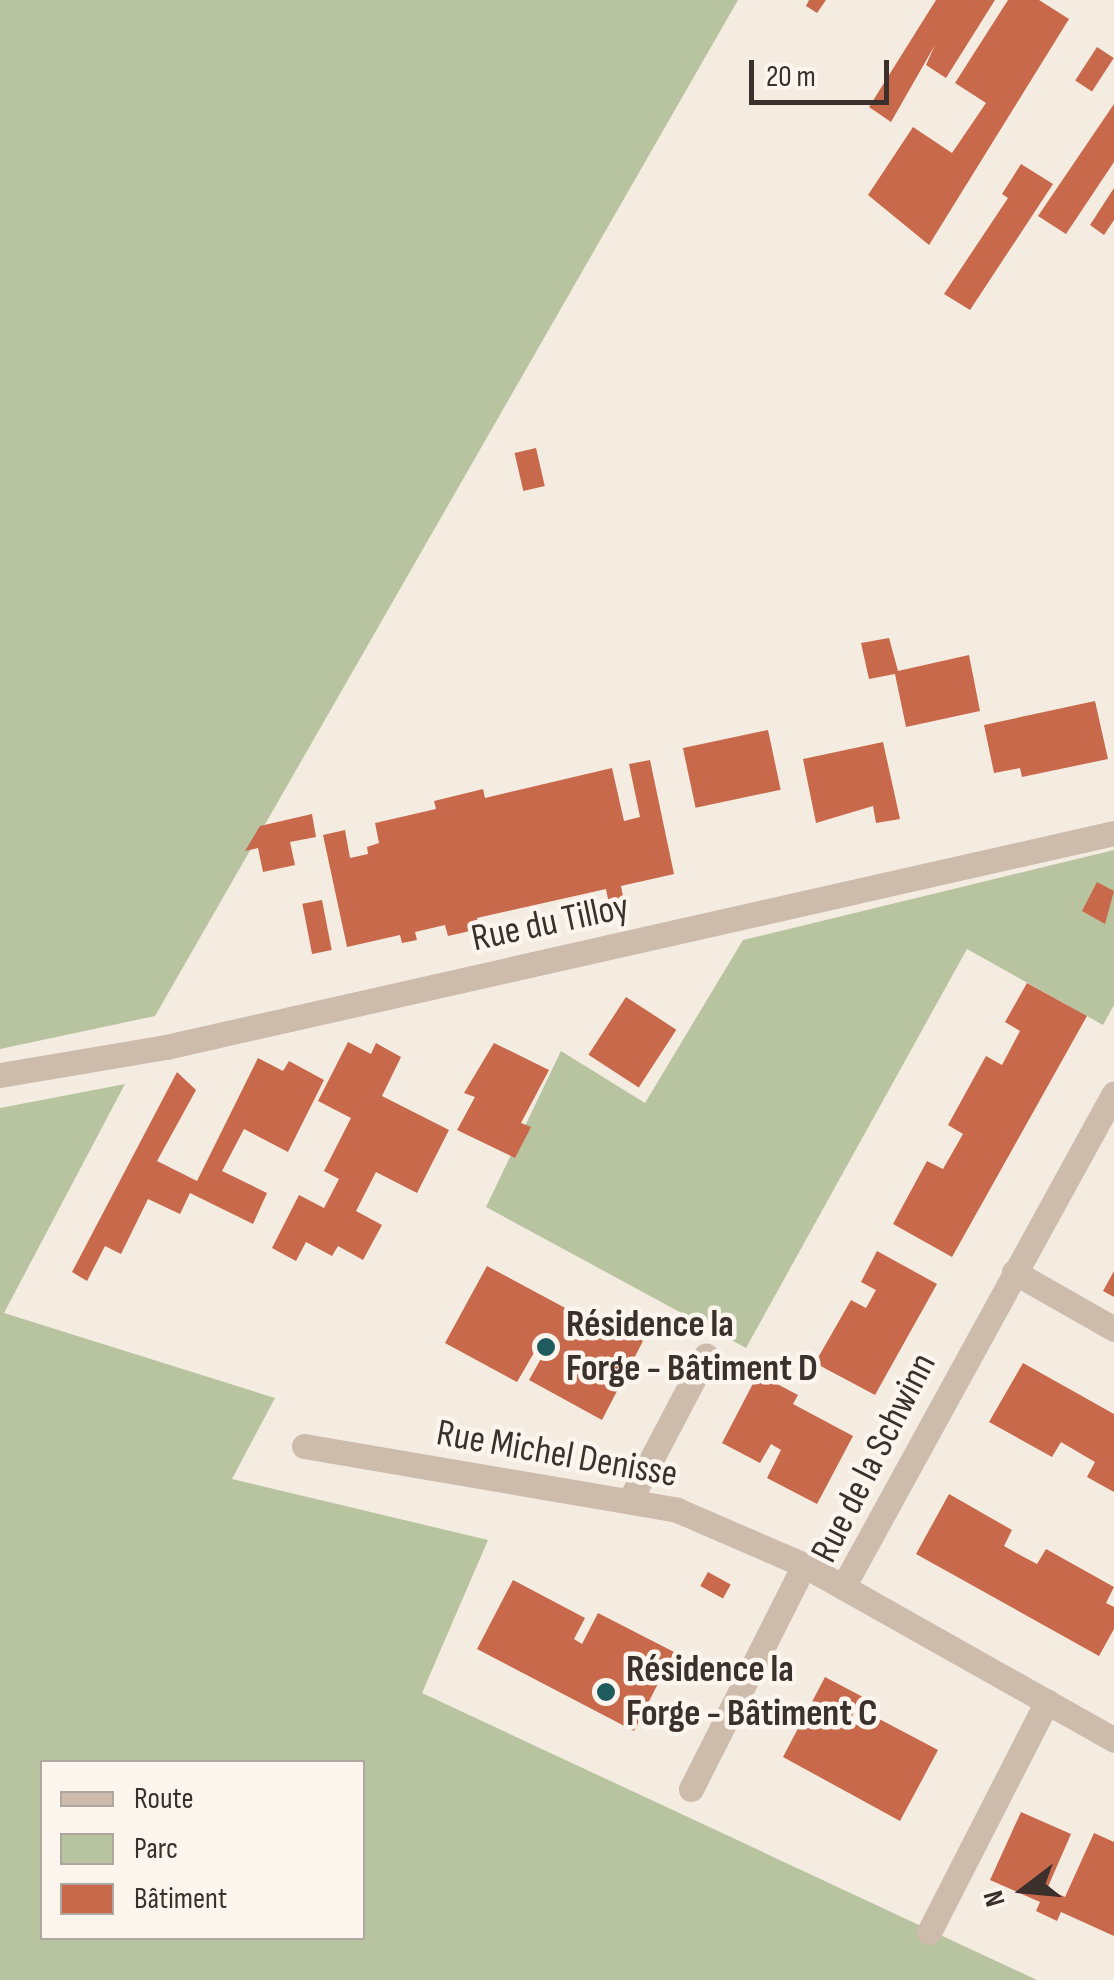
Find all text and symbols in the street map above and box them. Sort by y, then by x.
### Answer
scale bar [754,40,894,102]
text: 20 m [766,59,816,95]
street label: Rue du Tilloy [467,884,633,962]
place label: Résidence la Forge - Bâtiment D [566,1302,818,1392]
marker: Résidence la Forge - Bâtiment D [535,1336,557,1358]
street label: Rue de la Schwinn [802,1346,946,1570]
street label: Rue Michel Denisse [433,1410,681,1498]
place label: Résidence la Forge - Bâtiment C [626,1647,877,1736]
marker: Résidence la Forge - Bâtiment C [595,1681,617,1703]
legend [40,1760,365,1940]
text: Route [134,1781,193,1817]
text: Parc [134,1831,178,1867]
north arrow [974,1840,1074,1940]
text: Bâtiment [134,1881,227,1917]
text: N [977,1887,1013,1910]

